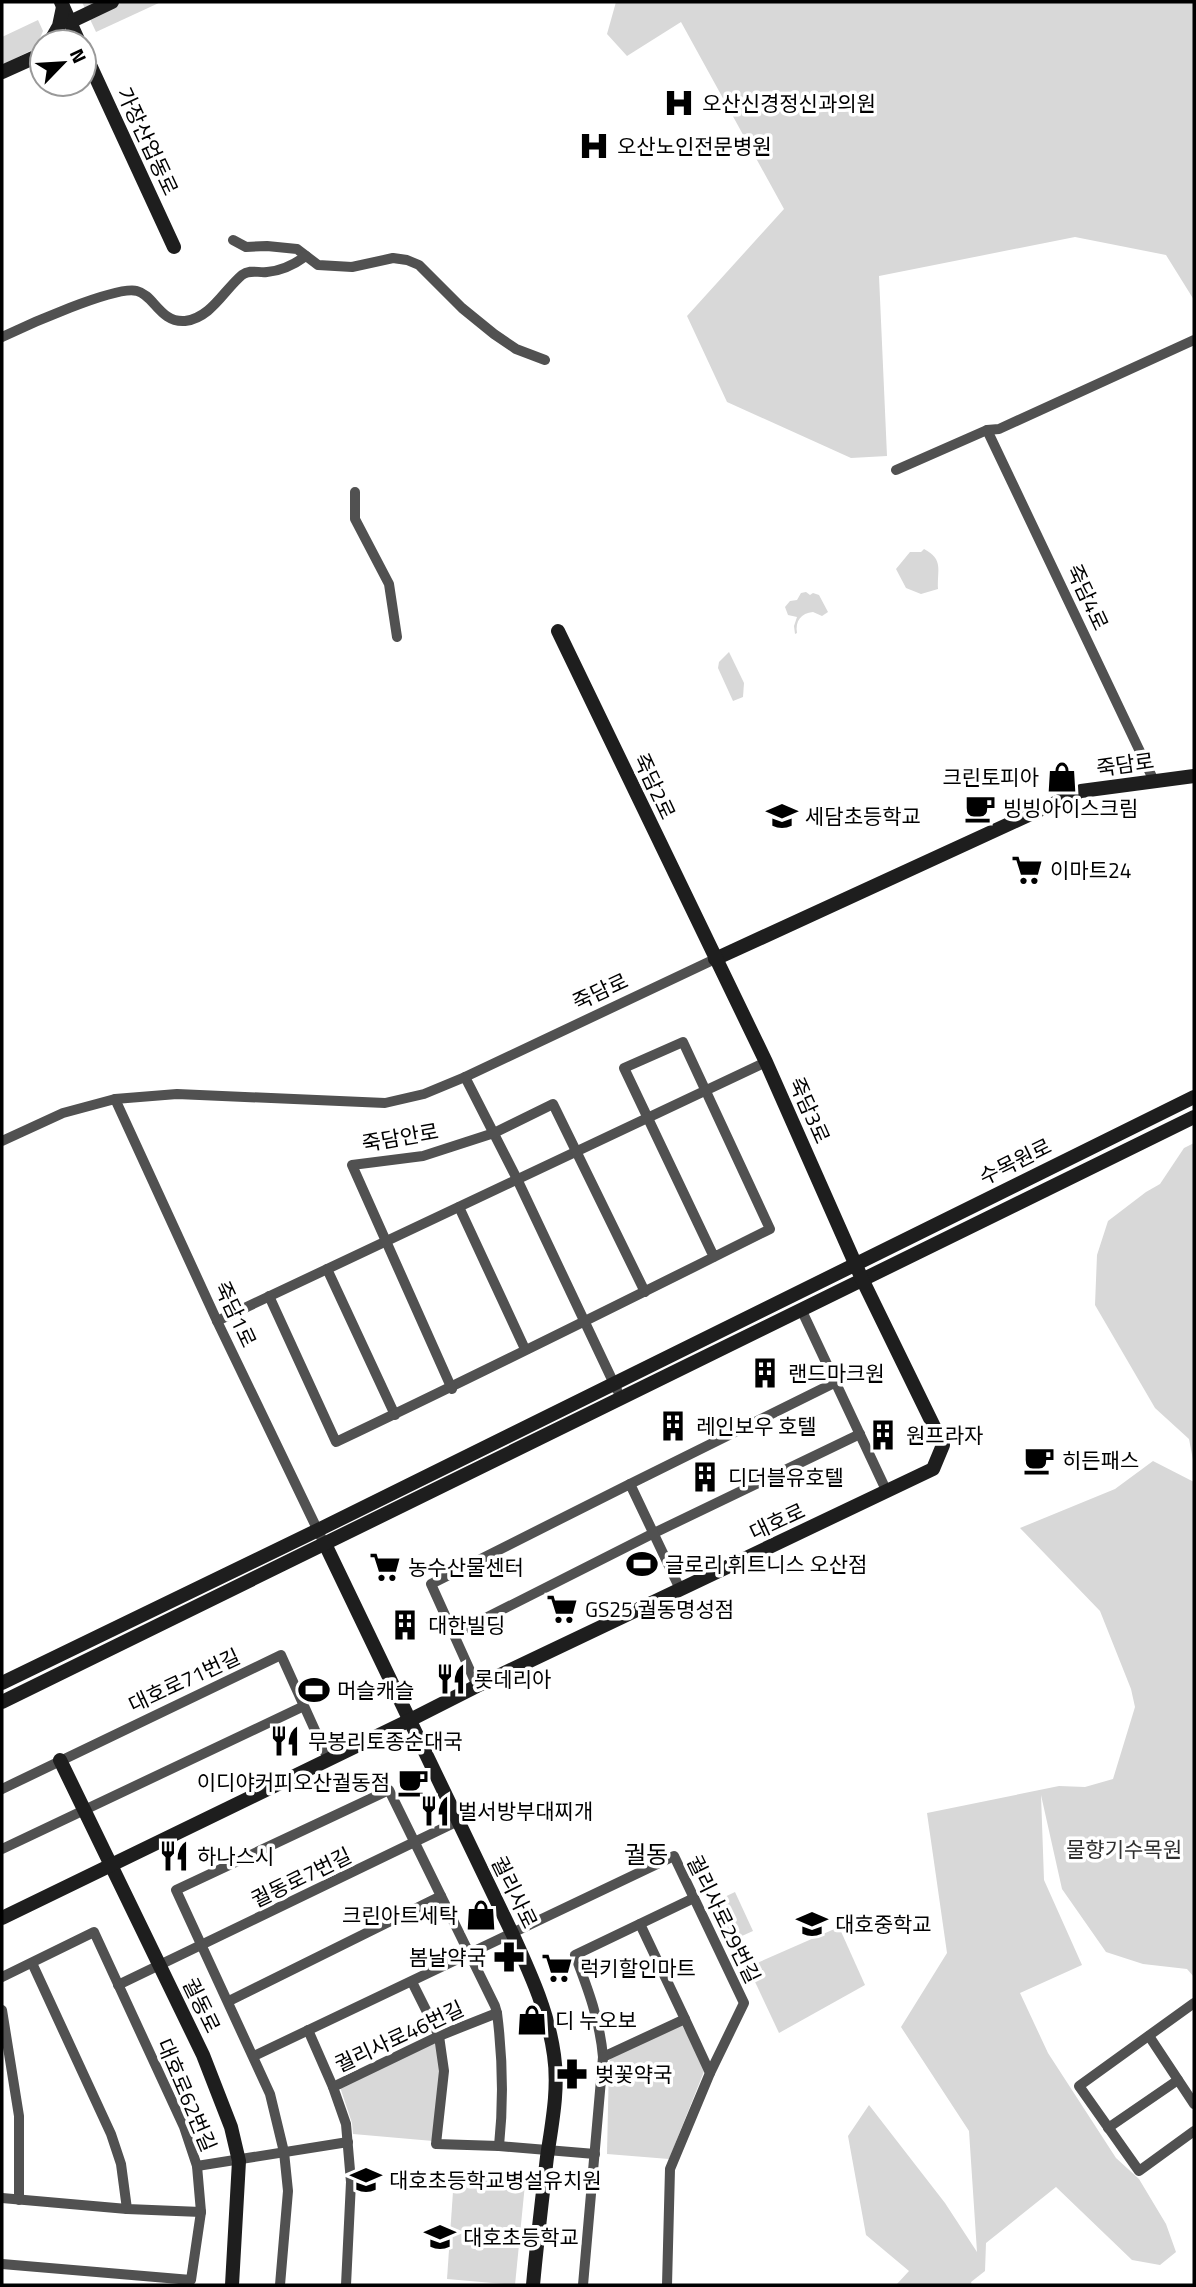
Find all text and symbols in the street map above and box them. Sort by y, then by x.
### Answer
north arrow [28,28,98,98]
text: N [63,44,95,68]
street label: 가장산업동로 [109,82,187,200]
hospital icon: 오산신경정신과의원 [662,86,696,120]
place label: 오산신경정신과의원 [702,87,876,119]
hospital icon: 오산노인전문병원 [577,129,611,163]
place label: 오산노인전문병원 [617,130,772,162]
street label: 죽담4로 [1059,559,1117,635]
street label: 죽담로 [1094,744,1156,784]
street label: 죽담2로 [626,748,684,824]
shop icon: 크린토피아 [1045,760,1079,794]
place label: 크린토피아 [942,761,1039,793]
cafe icon: 빙빙아이스크림 [963,791,997,825]
place label: 빙빙아이스크림 [1003,792,1138,824]
school or university icon: 세담초등학교 [765,799,799,833]
place label: 세담초등학교 [805,800,921,832]
supermarket icon: 이마트24 [1010,853,1044,887]
place label: 이마트24 [1050,854,1131,886]
street label: 죽담로 [567,964,633,1018]
street label: 죽담3로 [781,1072,839,1148]
street label: 죽담안로 [359,1115,441,1159]
street label: 수목원로 [973,1130,1057,1192]
street label: 죽담1로 [207,1276,265,1352]
building icon: 랜드마크원 [748,1356,782,1390]
place label: 랜드마크원 [788,1357,885,1389]
building icon: 레인보우 호텔 [656,1409,690,1443]
place label: 레인보우 호텔 [696,1410,817,1442]
building icon: 원프라자 [866,1418,900,1452]
place label: 원프라자 [906,1419,983,1451]
cafe icon: 히든패스 [1022,1443,1056,1477]
place label: 히든패스 [1062,1444,1139,1476]
building icon: 디더블유호텔 [688,1460,722,1494]
place label: 디더블유호텔 [728,1461,844,1493]
street label: 대호로 [744,1494,810,1548]
sports icon: 글로리 휘트니스 오산점 [625,1547,659,1581]
place label: 글로리 휘트니스 오산점 [665,1548,867,1580]
supermarket icon: 농수산물센터 [368,1550,402,1584]
place label: 농수산물센터 [408,1551,524,1583]
supermarket icon: GS25 궐동명성점 [545,1592,579,1626]
place label: GS25 궐동명성점 [585,1593,734,1625]
building icon: 대한빌딩 [388,1608,422,1642]
place label: 대한빌딩 [428,1609,505,1641]
street label: 대호로71번길 [123,1640,245,1720]
restaurant icon: 롯데리아 [434,1662,468,1696]
place label: 롯데리아 [474,1663,551,1695]
sports icon: 머슬캐슬 [297,1673,331,1707]
place label: 머슬캐슬 [337,1674,414,1706]
restaurant icon: 무봉리토종순대국 [268,1724,302,1758]
place label: 무봉리토종순대국 [308,1725,463,1757]
cafe icon: 이디야커피오산궐동점 [396,1765,430,1799]
place label: 이디야커피오산궐동점 [197,1766,390,1798]
restaurant icon: 벌서방부대찌개 [418,1794,452,1828]
place label: 벌서방부대찌개 [458,1795,593,1827]
park label: 물향기수목원 [1066,1833,1182,1865]
district label: 궐동 [624,1836,668,1872]
restaurant icon: 하나스시 [157,1839,191,1873]
street label: 궐동로7번길 [245,1839,357,1915]
place label: 하나스시 [197,1840,274,1872]
street label: 궐리사로29번길 [679,1849,769,1989]
street label: 궐리사로 [484,1850,546,1934]
shop icon: 크린아트세탁 [464,1898,498,1932]
place label: 크린아트세탁 [342,1899,458,1931]
school or university icon: 대호중학교 [795,1907,829,1941]
place label: 대호중학교 [835,1908,932,1940]
pharmacy icon: 봄날약국 [492,1940,526,1974]
place label: 봄날약국 [409,1941,486,1973]
supermarket icon: 럭키할인마트 [540,1951,574,1985]
place label: 럭키할인마트 [580,1952,696,1984]
street label: 궐동로 [175,1972,229,2038]
street label: 궐리사로46번길 [329,1992,469,2080]
shop icon: 디 누오보 [515,2003,549,2037]
place label: 디 누오보 [555,2004,637,2036]
street label: 대호로62번길 [149,2033,225,2157]
pharmacy icon: 벚꽃약국 [555,2057,589,2091]
place label: 벚꽃약국 [595,2058,672,2090]
school or university icon: 대호초등학교병설유치원 [349,2163,383,2197]
place label: 대호초등학교병설유치원 [389,2164,602,2196]
school or university icon: 대호초등학교 [423,2220,457,2254]
place label: 대호초등학교 [463,2221,579,2253]

